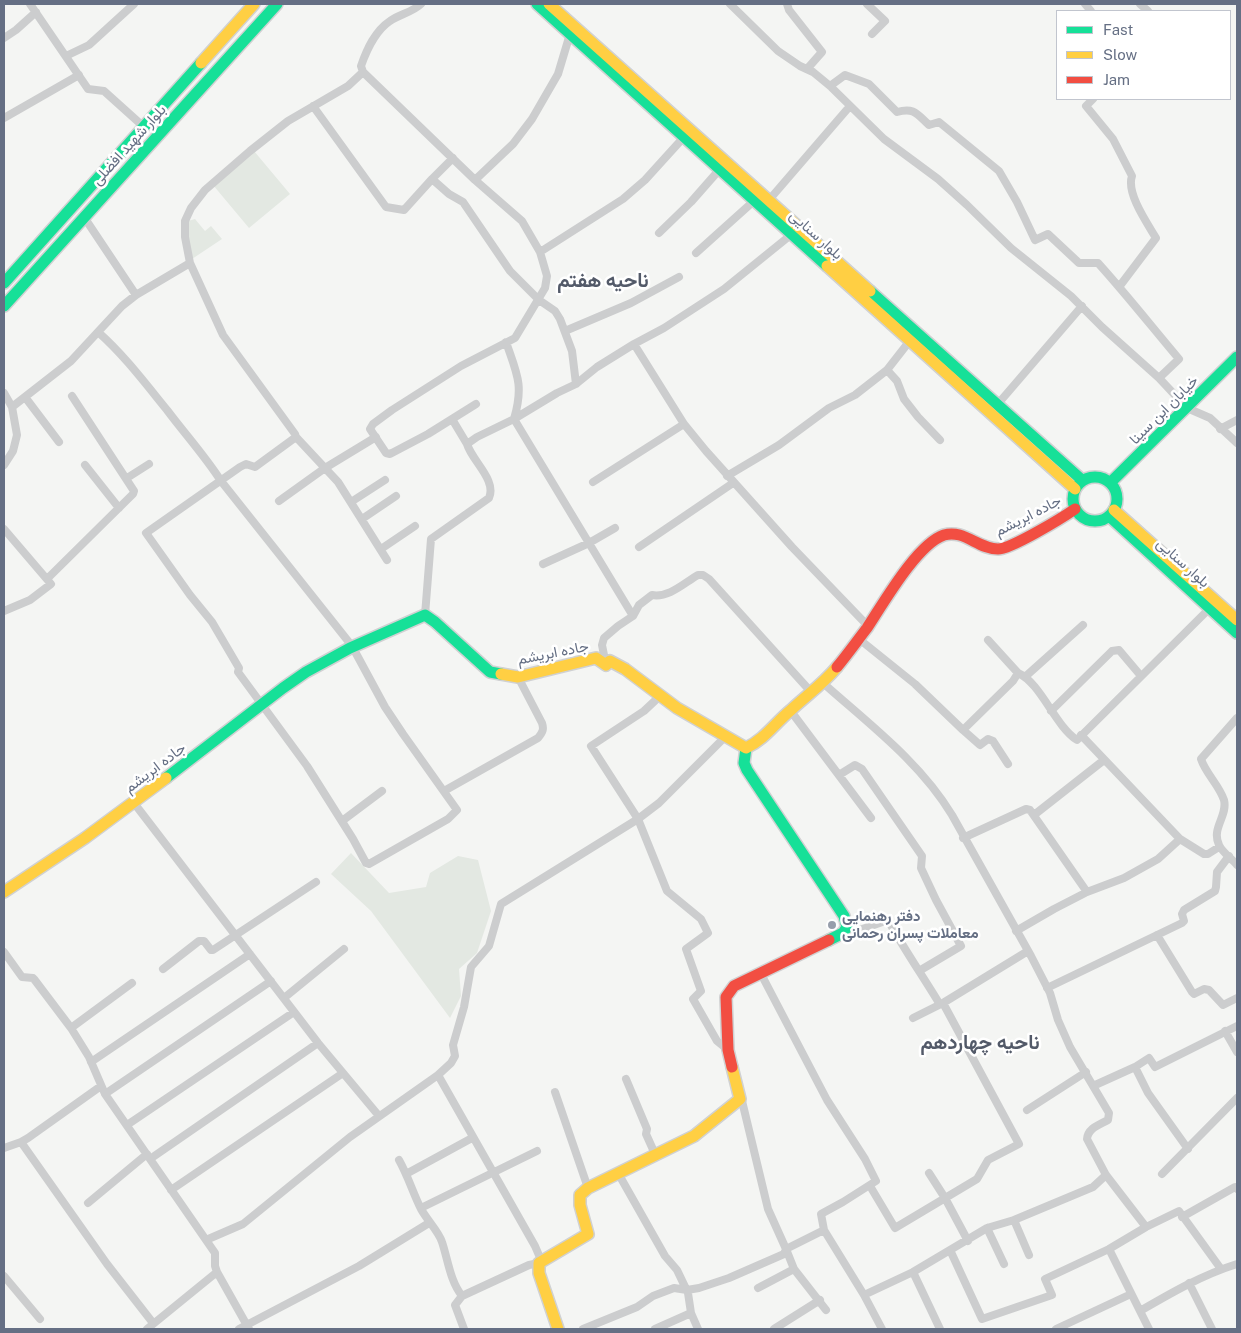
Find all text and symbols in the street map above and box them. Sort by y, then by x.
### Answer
legend [1056,10,1231,100]
text: Fast [1103,21,1133,38]
text: Slow [1103,46,1137,63]
text: Jam [1103,71,1130,88]
street label: بلوار شهید افضلی [88,101,170,189]
street label: بلوار سنایی [786,206,846,264]
district label: ناحیه هفتم [557,269,649,293]
street label: خیابان ابن سینا [1126,372,1202,448]
street label: جاده ابریشم [992,492,1064,540]
street label: بلوار سنایی [1153,534,1213,592]
street label: جاده ابریشم [516,637,590,669]
street label: جاده ابریشم [121,739,189,797]
place label: دفتر رهنمایی معاملات پسران رحمانی [842,907,979,942]
marker: دفتر رهنمایی معاملات پسران رحمانی [826,919,838,931]
district label: ناحیه چهاردهم [920,1031,1040,1055]

